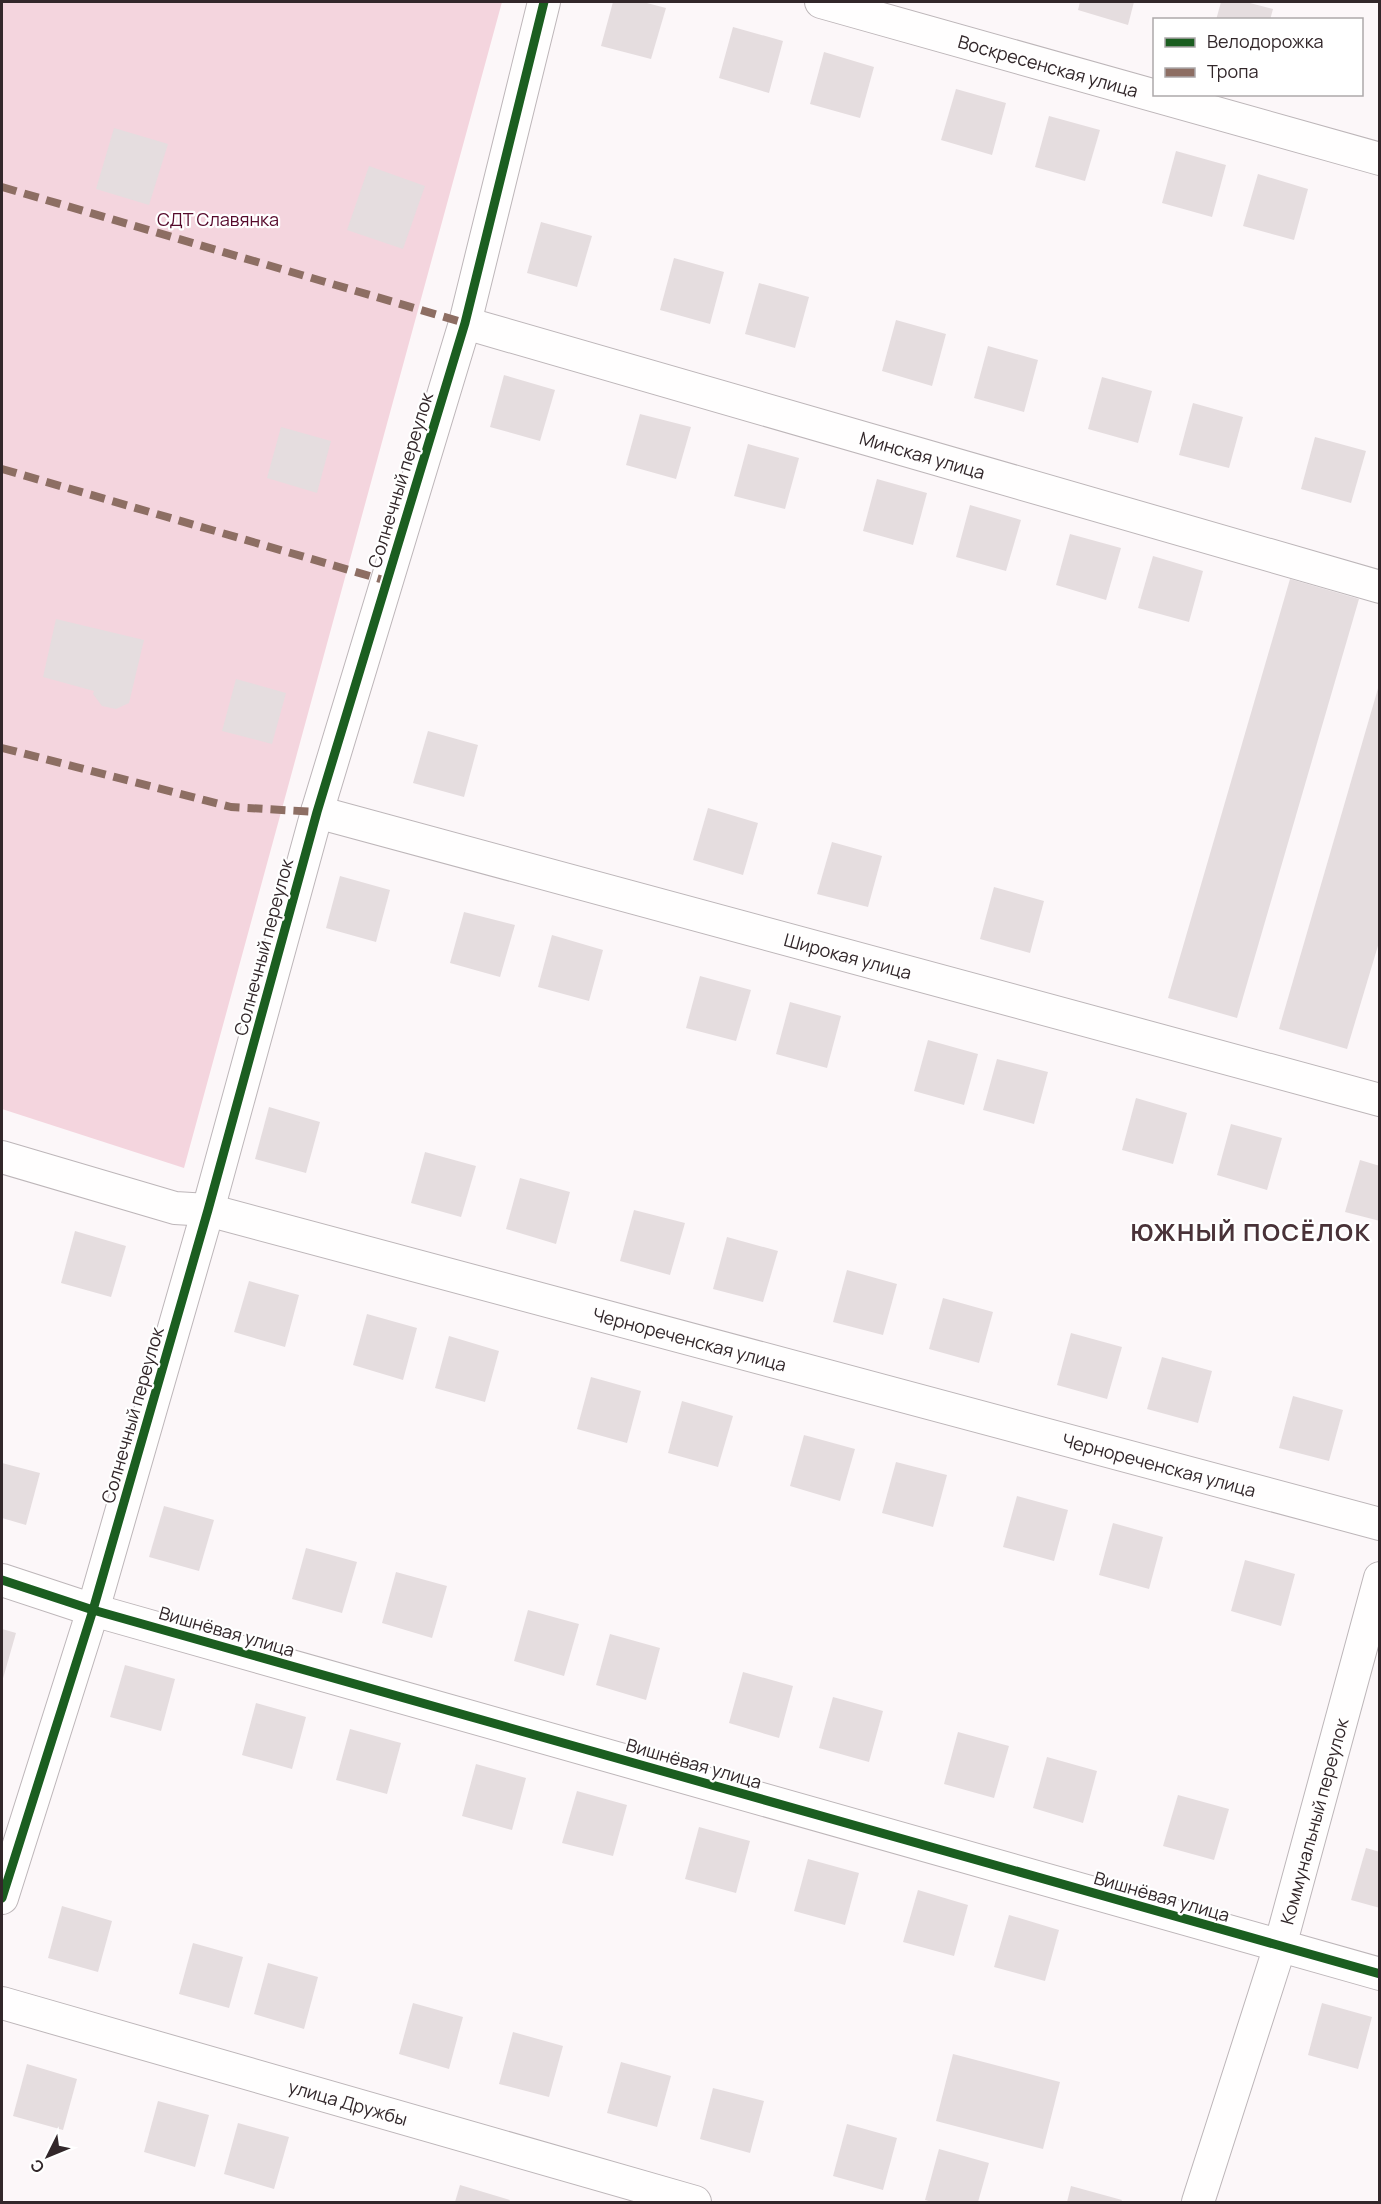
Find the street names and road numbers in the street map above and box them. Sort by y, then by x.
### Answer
street label: Воскресенская улица [955,29,1141,103]
street label: Солнечный переулок [362,388,438,571]
street label: Минская улица [857,425,988,484]
street label: Солнечный переулок [228,855,298,1038]
street label: Широкая улица [781,927,914,985]
street label: Чернореченская улица [590,1302,789,1376]
street label: Солнечный переулок [95,1323,169,1506]
street label: Чернореченская улица [1060,1427,1259,1502]
street label: Вишнёвая улица [156,1600,298,1662]
street label: Коммунальный переулок [1274,1714,1354,1927]
street label: Вишнёвая улица [623,1732,765,1794]
street label: Вишнёвая улица [1091,1865,1233,1927]
street label: улица Дружбы [286,2074,410,2131]

